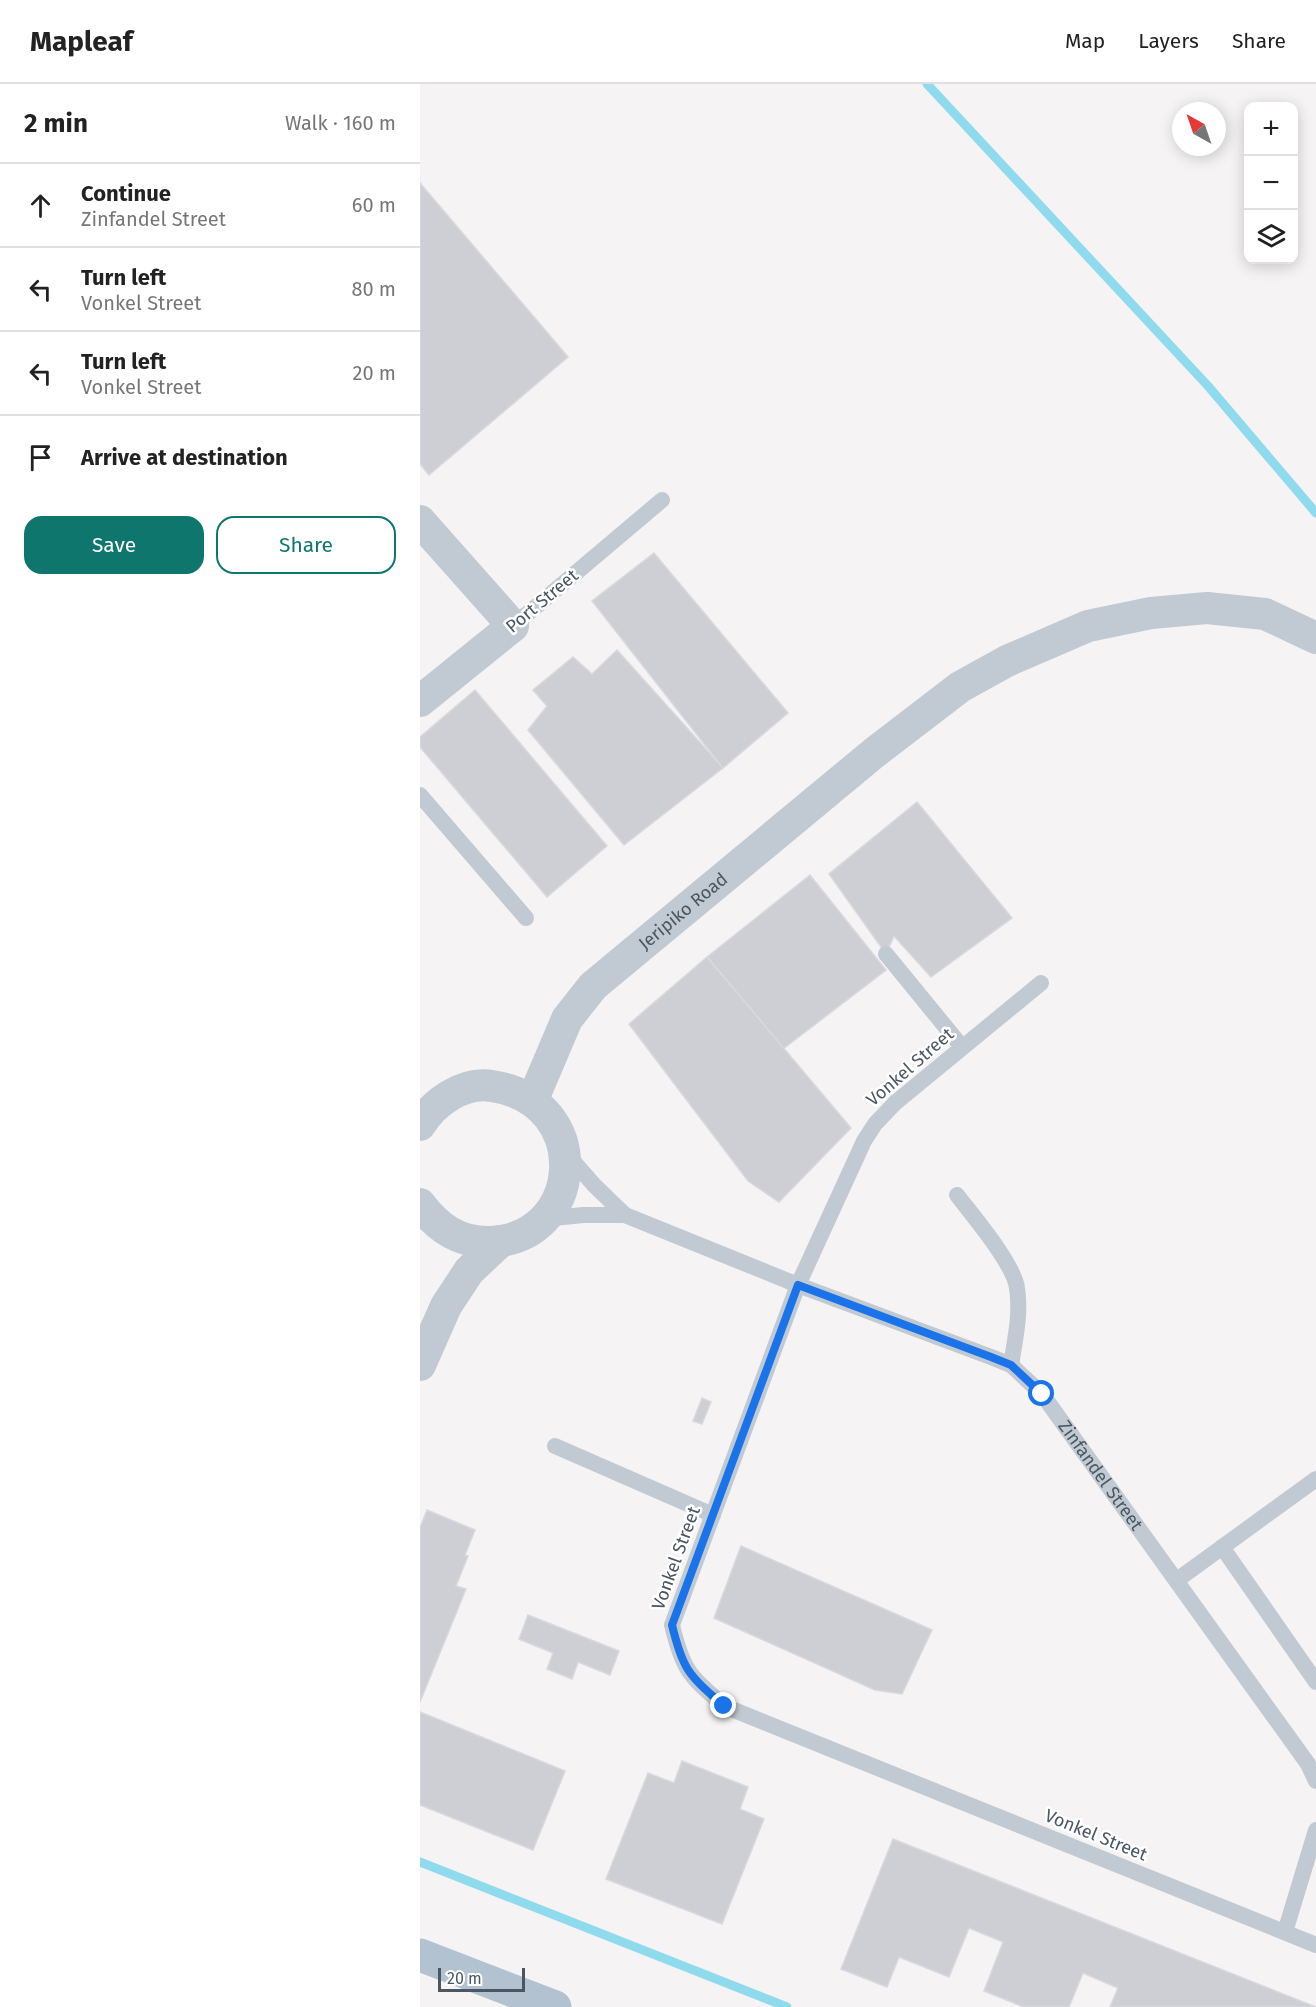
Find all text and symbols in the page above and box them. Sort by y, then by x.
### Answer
text: Mapleaf [30,25,133,58]
text: Map [1065,28,1105,54]
text: Layers [1138,28,1199,54]
text: Share [1232,28,1286,54]
north arrow [1172,102,1226,156]
map controls [1244,102,1298,264]
button: + [1244,102,1298,156]
text: 2 min [24,108,88,139]
text: Walk · 160 m [285,111,396,135]
button: − [1244,156,1298,210]
text: Continue [81,180,171,207]
icon: ahead [24,189,57,222]
text: 60 m [352,193,396,217]
text: Zinfandel Street [81,207,226,231]
button: layers [1244,210,1298,264]
text: Turn left [81,264,166,291]
icon: left [24,273,57,306]
text: 80 m [351,277,396,301]
text: Vonkel Street [81,291,201,315]
text: Turn left [81,348,166,375]
icon: left [24,357,57,390]
text: 20 m [353,361,396,385]
text: Vonkel Street [81,375,201,399]
icon: arrive [24,441,57,474]
text: Arrive at destination [81,444,288,471]
button: Save [24,516,204,574]
button: Share [216,516,396,574]
street label: Port Street [501,564,583,638]
street label: Jeripiko Road [634,868,732,955]
street label: Vonkel Street [862,1023,958,1111]
route start [1028,1380,1054,1406]
street label: Zinfandel Street [1053,1416,1148,1535]
street label: Vonkel Street [647,1503,705,1613]
route end [710,1692,736,1718]
street label: Vonkel Street [1042,1805,1151,1866]
scale bar [438,1965,525,1992]
text: 20 m [447,1969,482,1988]

